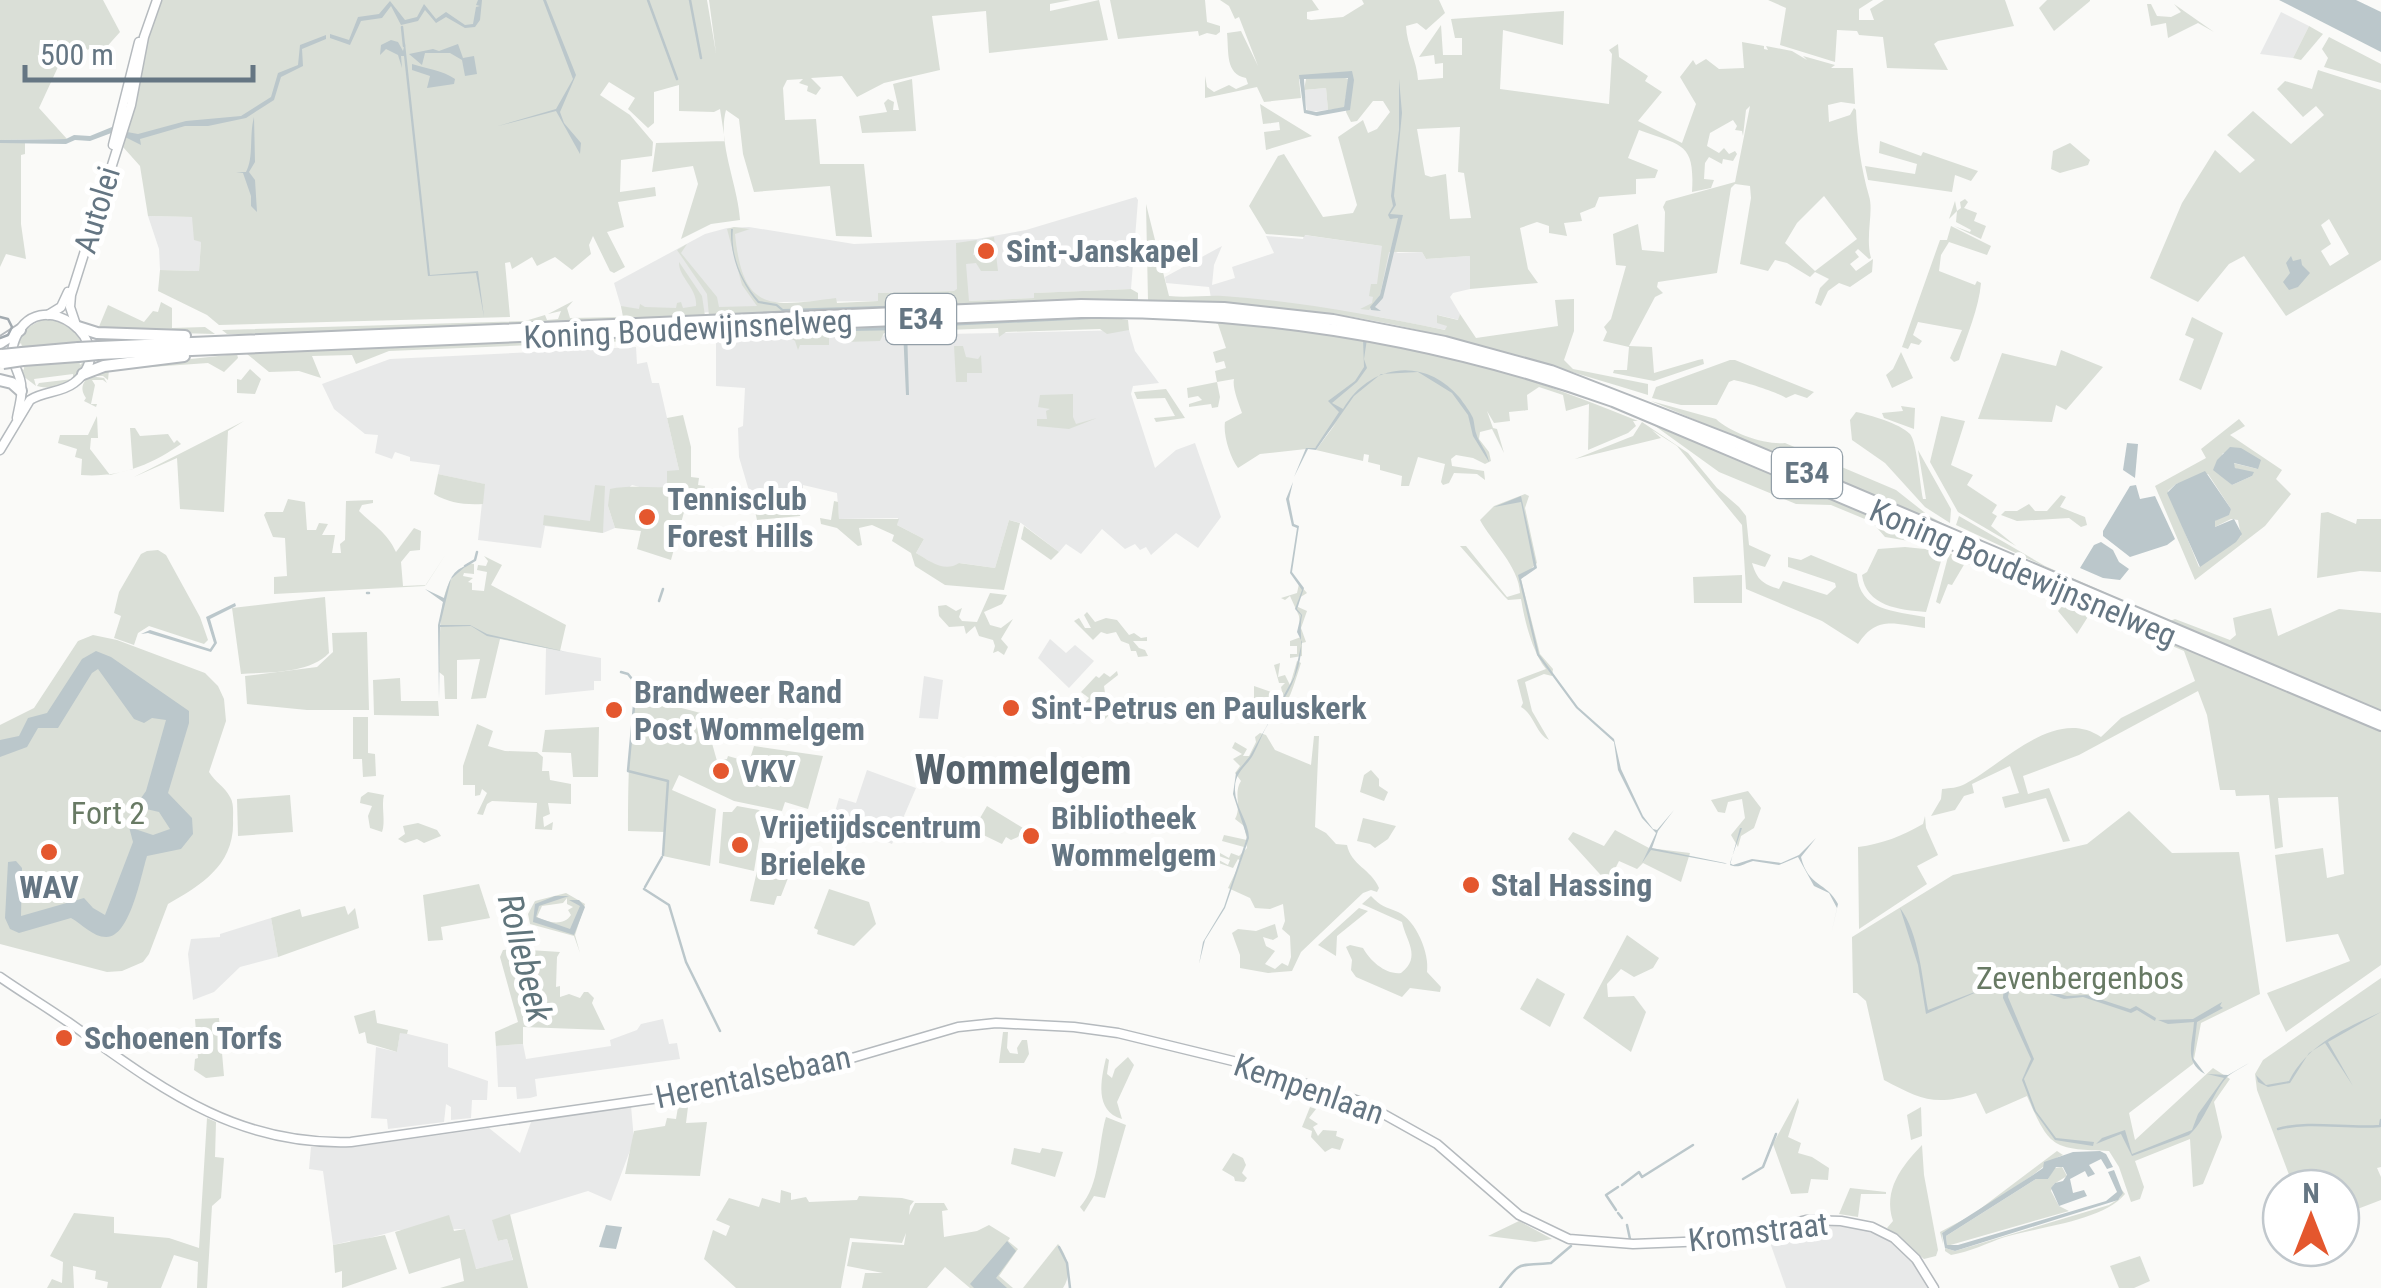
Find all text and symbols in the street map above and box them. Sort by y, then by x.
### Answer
scale bar [25,20,252,82]
text: 500 m [40,37,114,72]
street label: Autolei [66,162,128,258]
place label: Sint-Janskapel [1006,232,1199,270]
marker: Sint-Janskapel [975,240,997,262]
road number: E34 [886,294,956,344]
street label: Koning Boudewijnsnelweg [523,301,853,357]
road number: E34 [1772,448,1842,498]
place label: Tennisclub Forest Hills [667,480,814,555]
street label: Koning Boudewijnsnelweg [1864,491,2182,655]
marker: Tennisclub Forest Hills [636,506,658,528]
place label: Brandweer Rand Post Wommelgem [634,673,865,748]
place label: Sint-Petrus en Pauluskerk [1031,689,1367,727]
marker: Sint-Petrus en Pauluskerk [1000,697,1022,719]
marker: Brandweer Rand Post Wommelgem [603,699,625,721]
district label: Wommelgem [914,745,1132,794]
place label: VKV [741,752,796,790]
marker: VKV [710,760,732,782]
park label: Fort 2 [71,794,145,832]
place label: Bibliotheek Wommelgem [1051,799,1216,874]
place label: Vrijetijdscentrum Brieleke [760,808,982,883]
marker: Bibliotheek Wommelgem [1020,825,1042,847]
marker: Vrijetijdscentrum Brieleke [729,834,751,856]
marker: WAV [38,841,60,863]
place label: Stal Hassing [1491,866,1652,904]
place label: WAV [19,868,79,906]
marker: Stal Hassing [1460,874,1482,896]
water label: Rollebeek [489,890,560,1027]
park label: Zevenbergenbos [1976,959,2184,997]
place label: Schoenen Torfs [84,1019,282,1057]
marker: Schoenen Torfs [53,1027,75,1049]
street label: Herentalsebaan [652,1038,854,1116]
street label: Kempenlaan [1229,1046,1389,1132]
north arrow [2261,1168,2361,1268]
text: N [2302,1177,2320,1210]
street label: Kromstraat [1686,1205,1830,1259]

